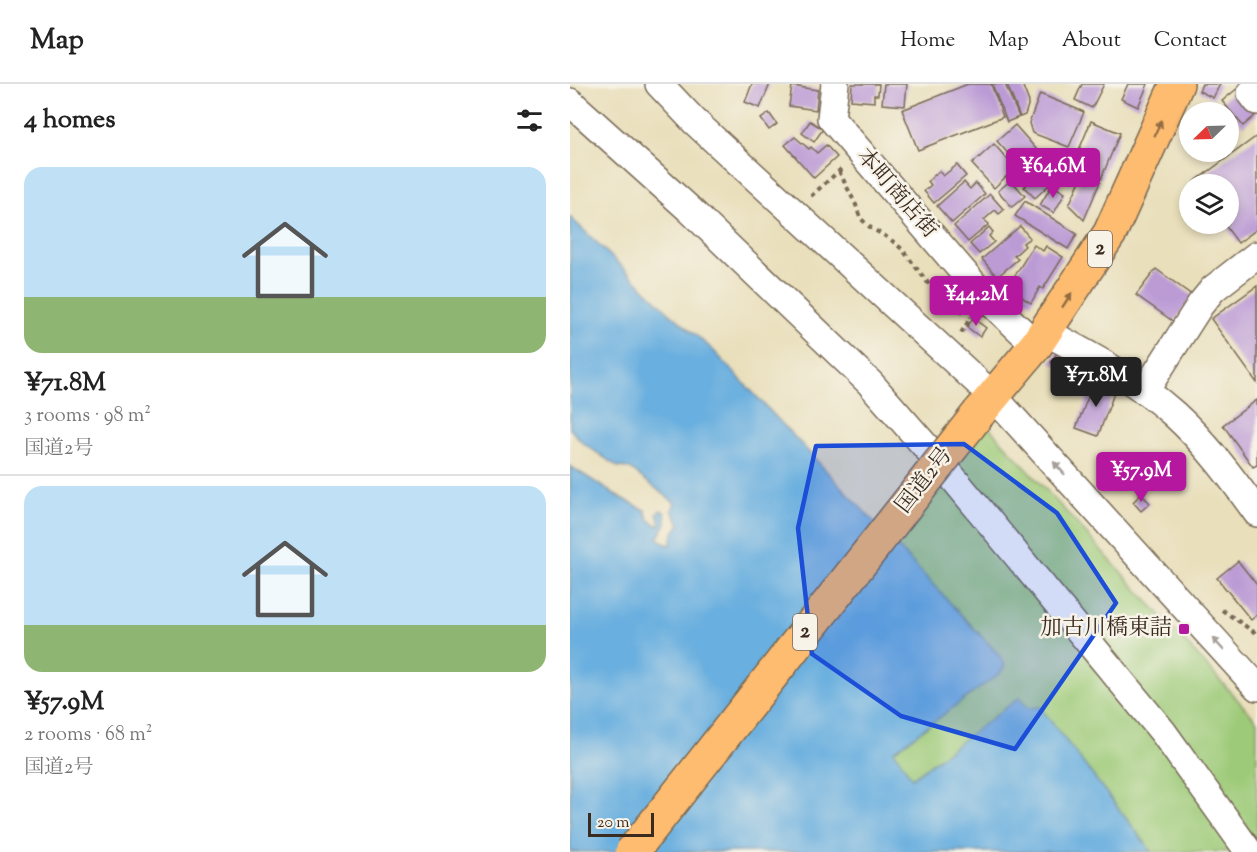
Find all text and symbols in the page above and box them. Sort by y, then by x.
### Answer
text: Map [30,21,84,61]
text: Home [900,26,955,56]
text: Map [988,26,1029,56]
text: About [1062,26,1121,56]
text: Contact [1154,26,1227,56]
text: 4 homes [24,102,115,139]
north arrow [1179,102,1239,162]
map controls [1179,102,1239,234]
icon: filters [513,104,546,137]
one-way arrow [1153,118,1163,136]
street label: 本町商店街 [848,142,944,246]
pin: ¥64.6M [1004,148,1102,199]
text: ¥64.6M [1020,153,1086,182]
button: layers [1179,174,1239,234]
icon: home [231,206,339,314]
road number: 2 [1088,231,1112,267]
pin: ¥44.2M [927,276,1025,327]
text: ¥44.2M [944,281,1008,310]
one-way arrow [1061,291,1072,308]
pin: ¥71.8M [1047,357,1145,408]
text: ¥71.8M [1065,362,1127,391]
text: ¥71.8M [24,365,106,402]
text: 3 rooms · 98 m² [24,402,151,431]
text: 国道2号 [24,435,93,464]
street label: 国道2号 [889,441,961,521]
pin: ¥57.9M [1092,452,1190,503]
text: ¥57.9M [1110,457,1172,486]
one-way arrow [1053,461,1066,476]
icon: home [231,525,339,633]
place label: 加古川橋東詰 [1040,613,1172,645]
road number: 2 [793,614,817,650]
marker: 加古川橋東詰 [1177,622,1191,636]
one-way arrow [1212,637,1225,652]
text: ¥57.9M [24,684,104,721]
text: 2 rooms · 68 m² [24,721,152,750]
text: 国道2号 [24,754,93,783]
scale bar [588,810,654,838]
text: 20 m [597,812,630,835]

